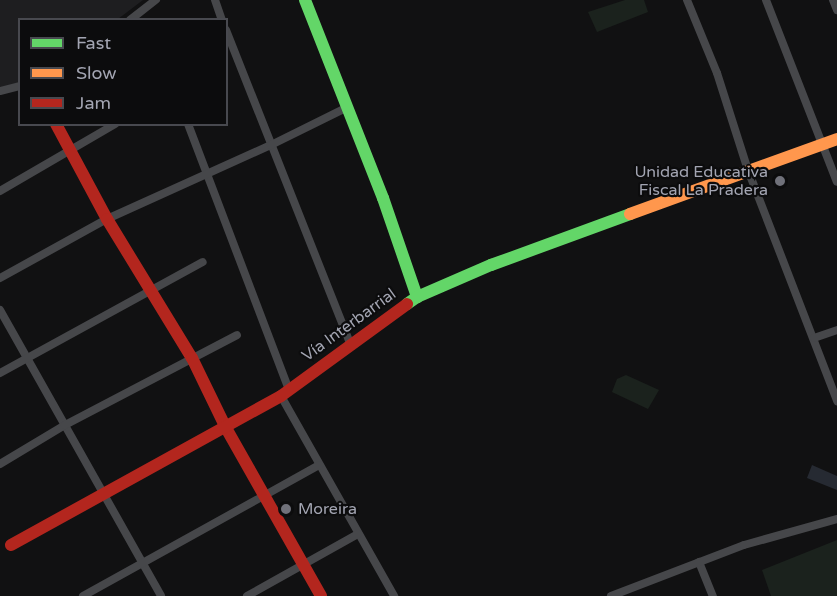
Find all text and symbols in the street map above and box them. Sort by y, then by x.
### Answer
legend [18,18,228,126]
text: Fast [76,32,111,54]
text: Slow [76,62,117,84]
text: Jam [76,92,111,114]
place label: Unidad Educativa Fiscal La Pradera [634,162,768,200]
marker: Unidad Educativa Fiscal La Pradera [773,174,787,188]
street label: Vía Interbarrial [298,284,400,366]
place label: Moreira [298,499,357,519]
marker: Moreira [279,502,293,516]

